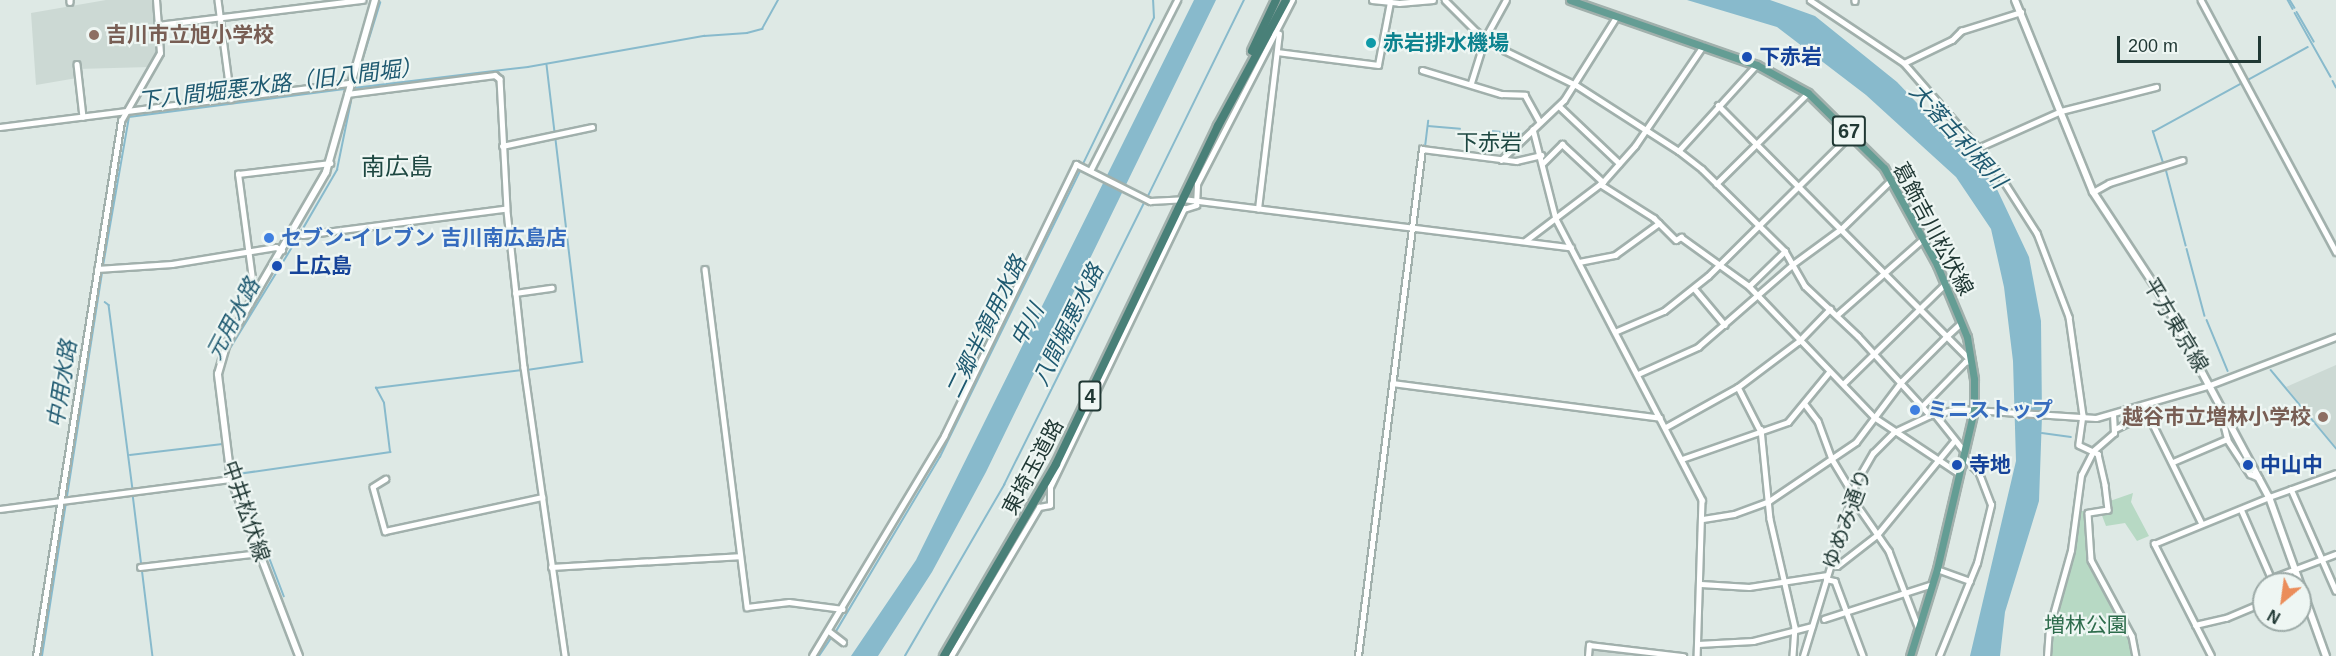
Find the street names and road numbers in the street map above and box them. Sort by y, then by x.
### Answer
road number: 67 [1831,114,1867,148]
street label: 葛飾吉川松伏線 [1887,158,1979,300]
street label: 平方東京線 [2138,274,2214,376]
road number: 4 [1078,379,1102,413]
street label: 東埼玉道路 [997,415,1069,519]
street label: 中井松伏線 [217,457,275,565]
street label: ゆめみ通り [1817,465,1877,573]

